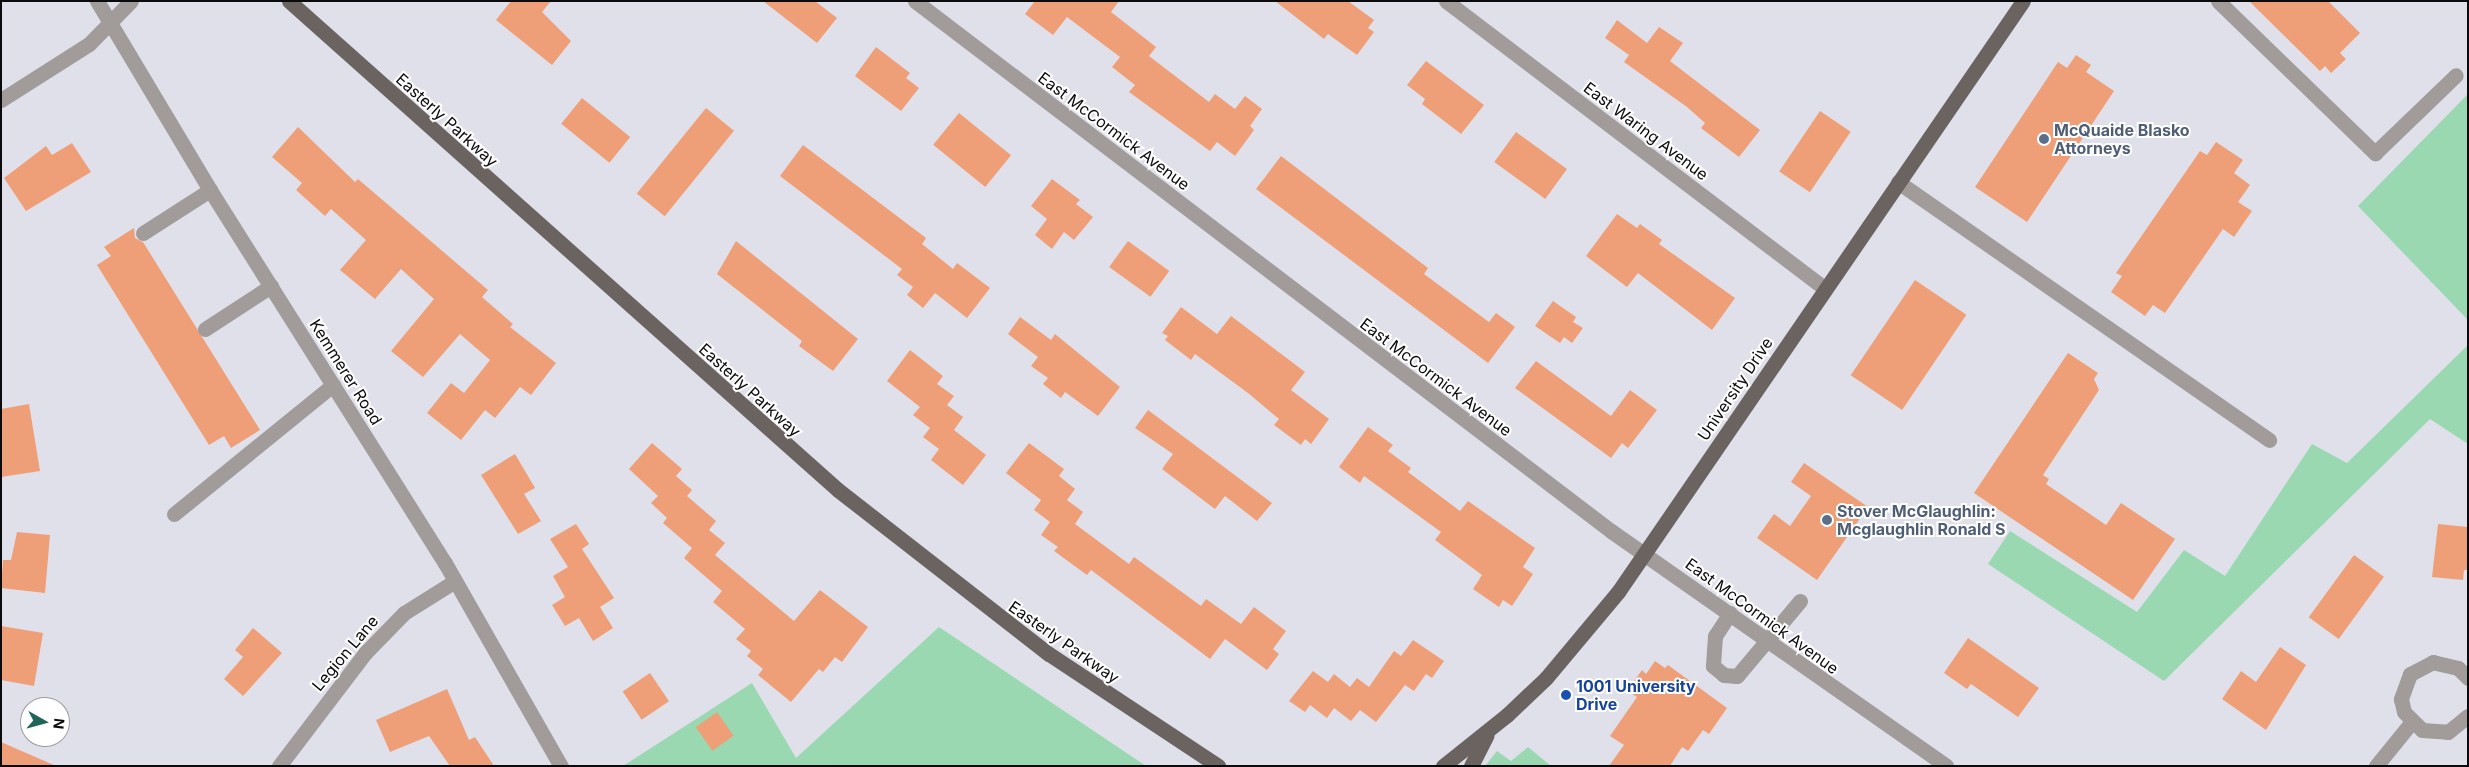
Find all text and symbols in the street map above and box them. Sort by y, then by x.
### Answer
street label: East McCormick Avenue [1035,68,1193,194]
street label: Easterly Parkway [392,69,502,171]
street label: East Waring Avenue [1580,78,1712,184]
place label: McQuaide Blasko Attorneys [2054,120,2190,158]
marker: McQuaide Blasko Attorneys [2038,133,2050,145]
street label: East McCormick Avenue [1357,314,1515,440]
street label: Kemmerer Road [306,316,386,428]
street label: University Drive [1693,334,1777,444]
street label: Easterly Parkway [695,339,805,441]
place label: Stover McGlaughlin: Mcglaughlin Ronald S [1837,501,2006,539]
marker: Stover McGlaughlin: Mcglaughlin Ronald S [1821,514,1833,526]
street label: East McCormick Avenue [1682,554,1842,678]
street label: Easterly Parkway [1005,597,1123,687]
street label: Legion Lane [308,611,382,695]
place label: 1001 University Drive [1576,676,1696,714]
marker: 1001 University Drive [1560,689,1572,701]
north arrow [20,697,70,747]
text: N [50,717,68,730]

